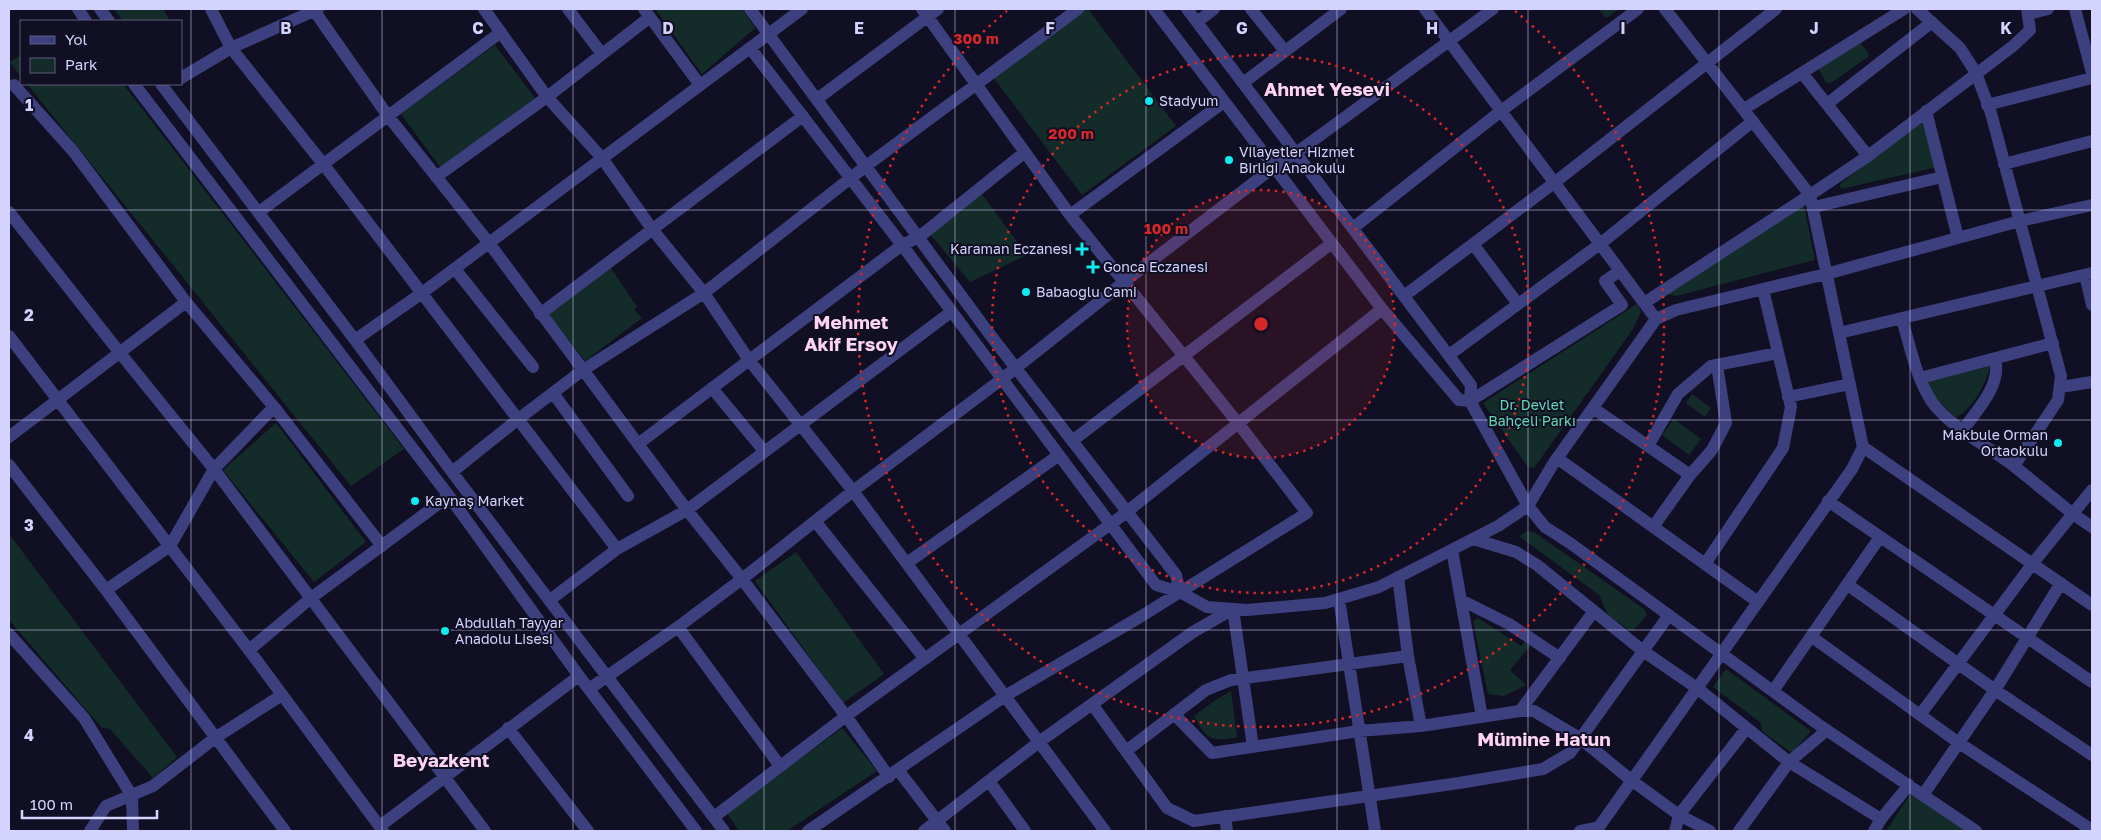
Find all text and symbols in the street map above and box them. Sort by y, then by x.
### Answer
text: B [280,18,292,38]
text: C [472,18,484,38]
text: D [662,18,674,38]
text: E [854,18,864,38]
text: F [1045,18,1055,38]
text: G [1236,18,1248,38]
text: H [1426,18,1438,38]
text: I [1620,18,1626,38]
text: J [1809,18,1819,38]
text: K [2000,18,2012,38]
legend [20,20,182,85]
text: 300 m [953,29,999,47]
text: Yol [65,30,87,48]
text: Park [65,55,98,73]
district label: Ahmet Yesevi [1264,77,1390,100]
place label: Stadyum [1159,92,1219,109]
text: 1 [25,95,33,115]
marker: Stadyum [1143,95,1155,107]
text: 200 m [1048,124,1094,142]
place label: Vilayetler Hizmet Birliği Anaokulu [1239,143,1355,176]
marker: Vilayetler Hizmet Birliği Anaokulu [1223,154,1235,166]
text: 100 m [1144,219,1188,237]
place label: Karaman Eczanesi [950,240,1072,257]
marker: Karaman Eczanesi [1076,243,1088,255]
place label: Gonca Eczanesi [1103,258,1208,275]
marker: Gonca Eczanesi [1087,261,1099,273]
place label: Babaoğlu Cami [1036,283,1137,300]
marker: Babaoğlu Cami [1020,286,1032,298]
text: 2 [24,305,34,325]
district label: Mehmet Akif Ersoy [804,310,898,355]
centre of rings [1252,315,1270,333]
park label: Dr. Devlet Bahçeli Parkı [1488,396,1576,429]
place label: Makbule Orman Ortaokulu [1942,426,2048,459]
marker: Makbule Orman Ortaokulu [2052,437,2064,449]
place label: Kaynaş Market [425,492,524,509]
marker: Kaynaş Market [409,495,421,507]
text: 3 [24,515,34,535]
place label: Abdullah Tayyar Anadolu Lisesi [455,614,564,647]
marker: Abdullah Tayyar Anadolu Lisesi [439,625,451,637]
text: 4 [24,725,34,745]
district label: Mümine Hatun [1477,727,1611,750]
district label: Beyazkent [393,748,490,771]
scale bar [22,788,158,820]
text: 100 m [30,795,73,813]

